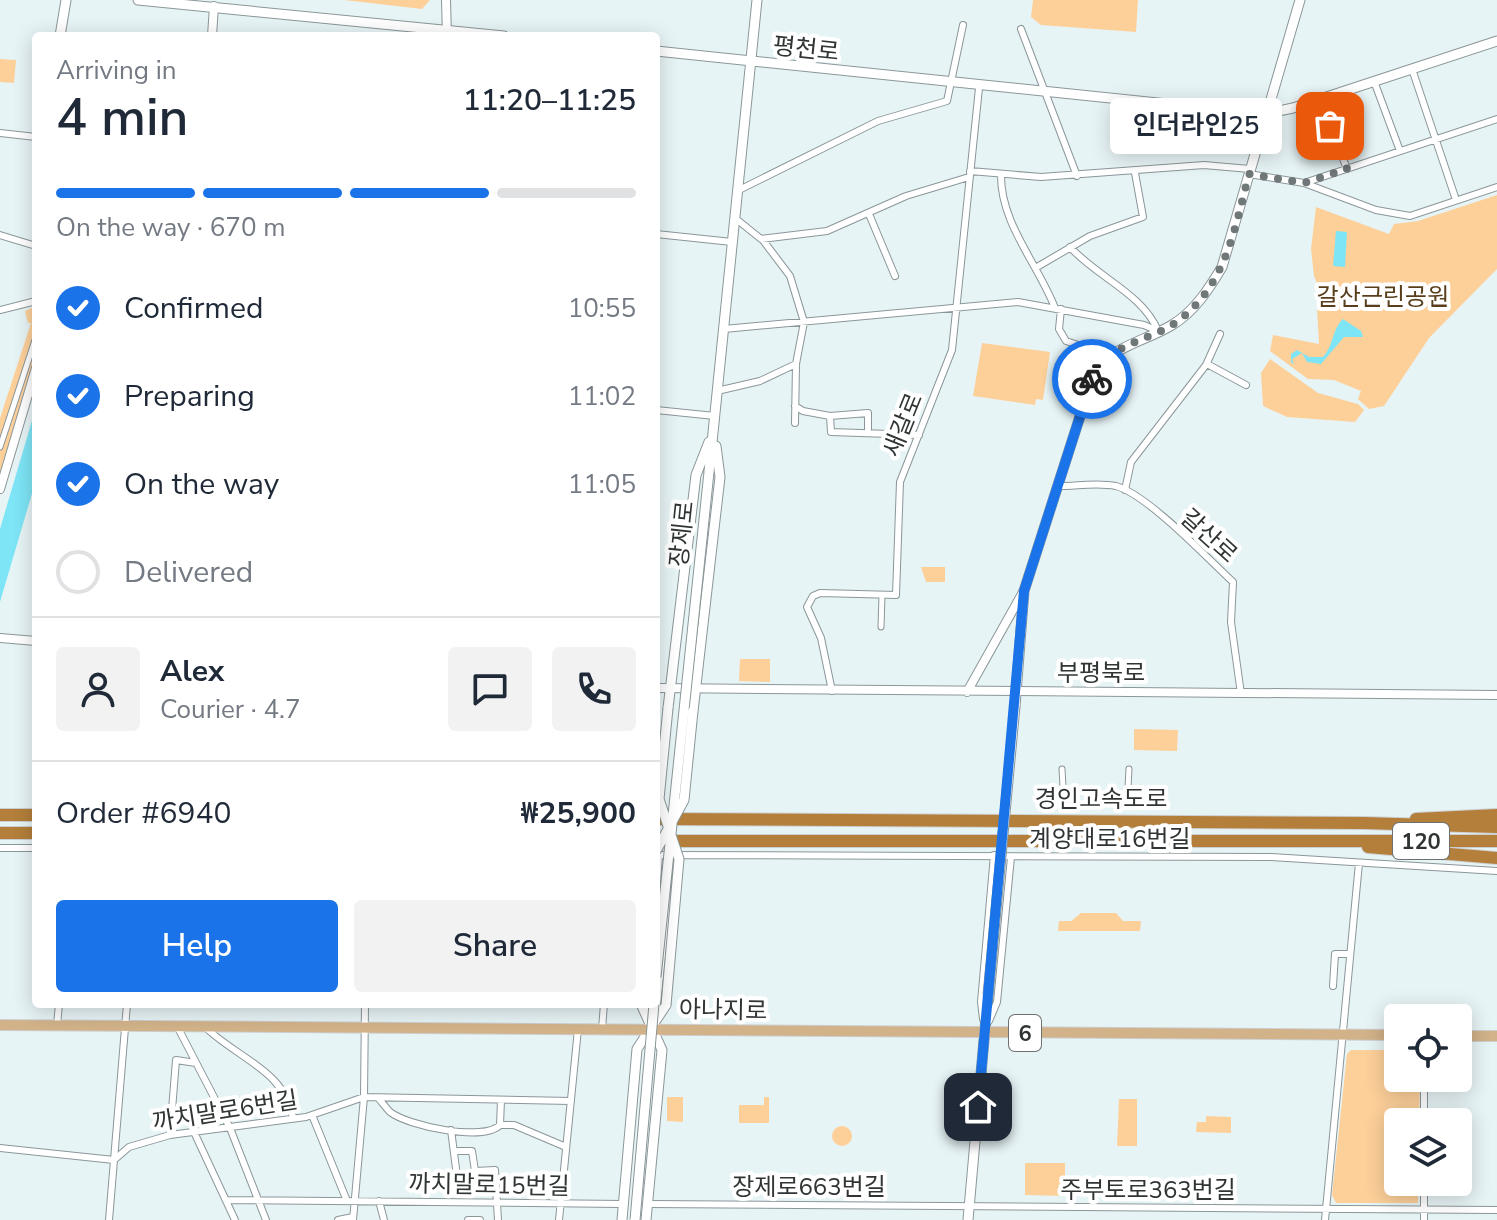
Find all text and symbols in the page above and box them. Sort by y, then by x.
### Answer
street label: 평천로 [771,30,841,68]
text: Arriving in [56,53,177,88]
text: 11:20–11:25 [463,80,636,121]
text: 4 min [56,82,189,153]
pin [1296,92,1364,160]
callout: 인더라인25 [1110,98,1282,154]
icon: bag [1308,104,1352,148]
text: 인더라인25 [1133,108,1259,143]
text: On the way · 670 m [56,210,285,245]
park label: 갈산근린공원 [1317,281,1449,313]
icon: check [56,286,100,330]
text: Confirmed [124,288,264,329]
text: 10:55 [568,291,636,326]
courier [1052,339,1132,419]
icon: bike [1070,357,1114,401]
icon: check [56,374,100,418]
text: Preparing [124,376,255,417]
text: 11:02 [568,379,636,414]
street label: 새갈로 [876,388,930,462]
icon: check [56,462,100,506]
text: On the way [124,464,279,505]
text: 11:05 [568,467,636,502]
street label: 장제로 [663,499,701,569]
street label: 갈산로 [1174,502,1244,570]
text: Delivered [124,552,253,593]
button: person [56,647,140,731]
button: chat [448,647,532,731]
button: phone [552,647,636,731]
text: Alex [160,651,224,692]
street label: 부평북로 [1057,657,1145,689]
text: Courier · 4.7 [160,692,301,727]
street label: 경인고속도로 [1035,783,1167,815]
text: Order #6940 [56,793,231,834]
text: ₩25,900 [521,793,636,834]
street label: 계양대로16번길 [1029,823,1191,855]
road number: 120 [1393,823,1449,859]
button: Help [56,900,338,992]
button: Share [354,900,636,992]
street label: 아나지로 [679,993,767,1027]
map controls [1384,1004,1472,1196]
button: locate [1384,1004,1472,1092]
road number: 6 [1009,1015,1041,1051]
pin [944,1073,1012,1141]
street label: 까치말로6번길 [150,1084,300,1138]
icon: home [956,1085,1000,1129]
button: layers [1384,1108,1472,1196]
street label: 까치말로15번길 [408,1168,570,1202]
street label: 장제로663번길 [732,1171,886,1203]
street label: 주부토로363번길 [1060,1174,1236,1206]

